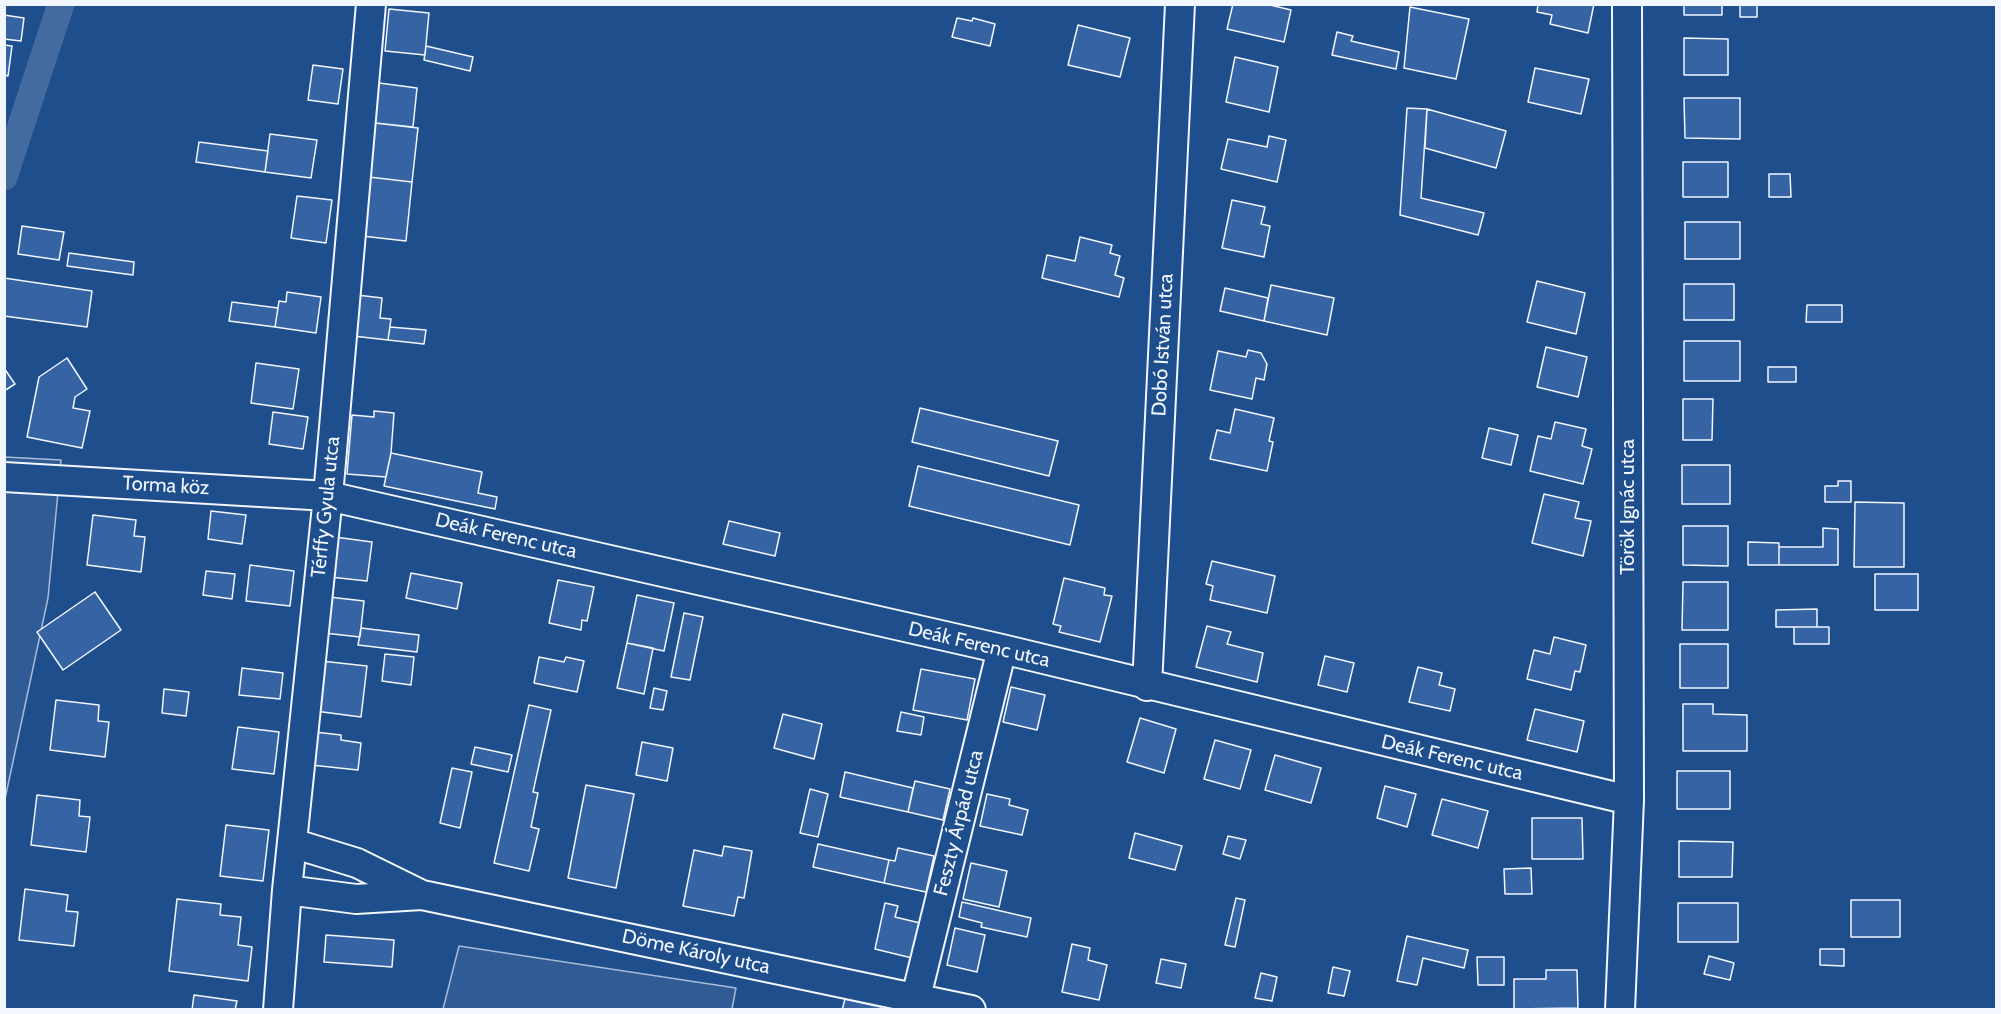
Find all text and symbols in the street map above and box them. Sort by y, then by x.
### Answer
street label: Dobó István utca [1147,273,1179,417]
street label: Térffy Gyula utca [307,435,345,579]
street label: Török Ignác utca [1616,439,1640,575]
street label: Torma köz [122,472,210,500]
street label: Deák Ferenc utca [433,508,579,564]
street label: Deák Ferenc utca [906,617,1052,673]
street label: Deák Ferenc utca [1379,730,1525,786]
street label: Feszty Árpád utca [929,747,989,899]
street label: Döme Károly utca [620,925,772,979]

